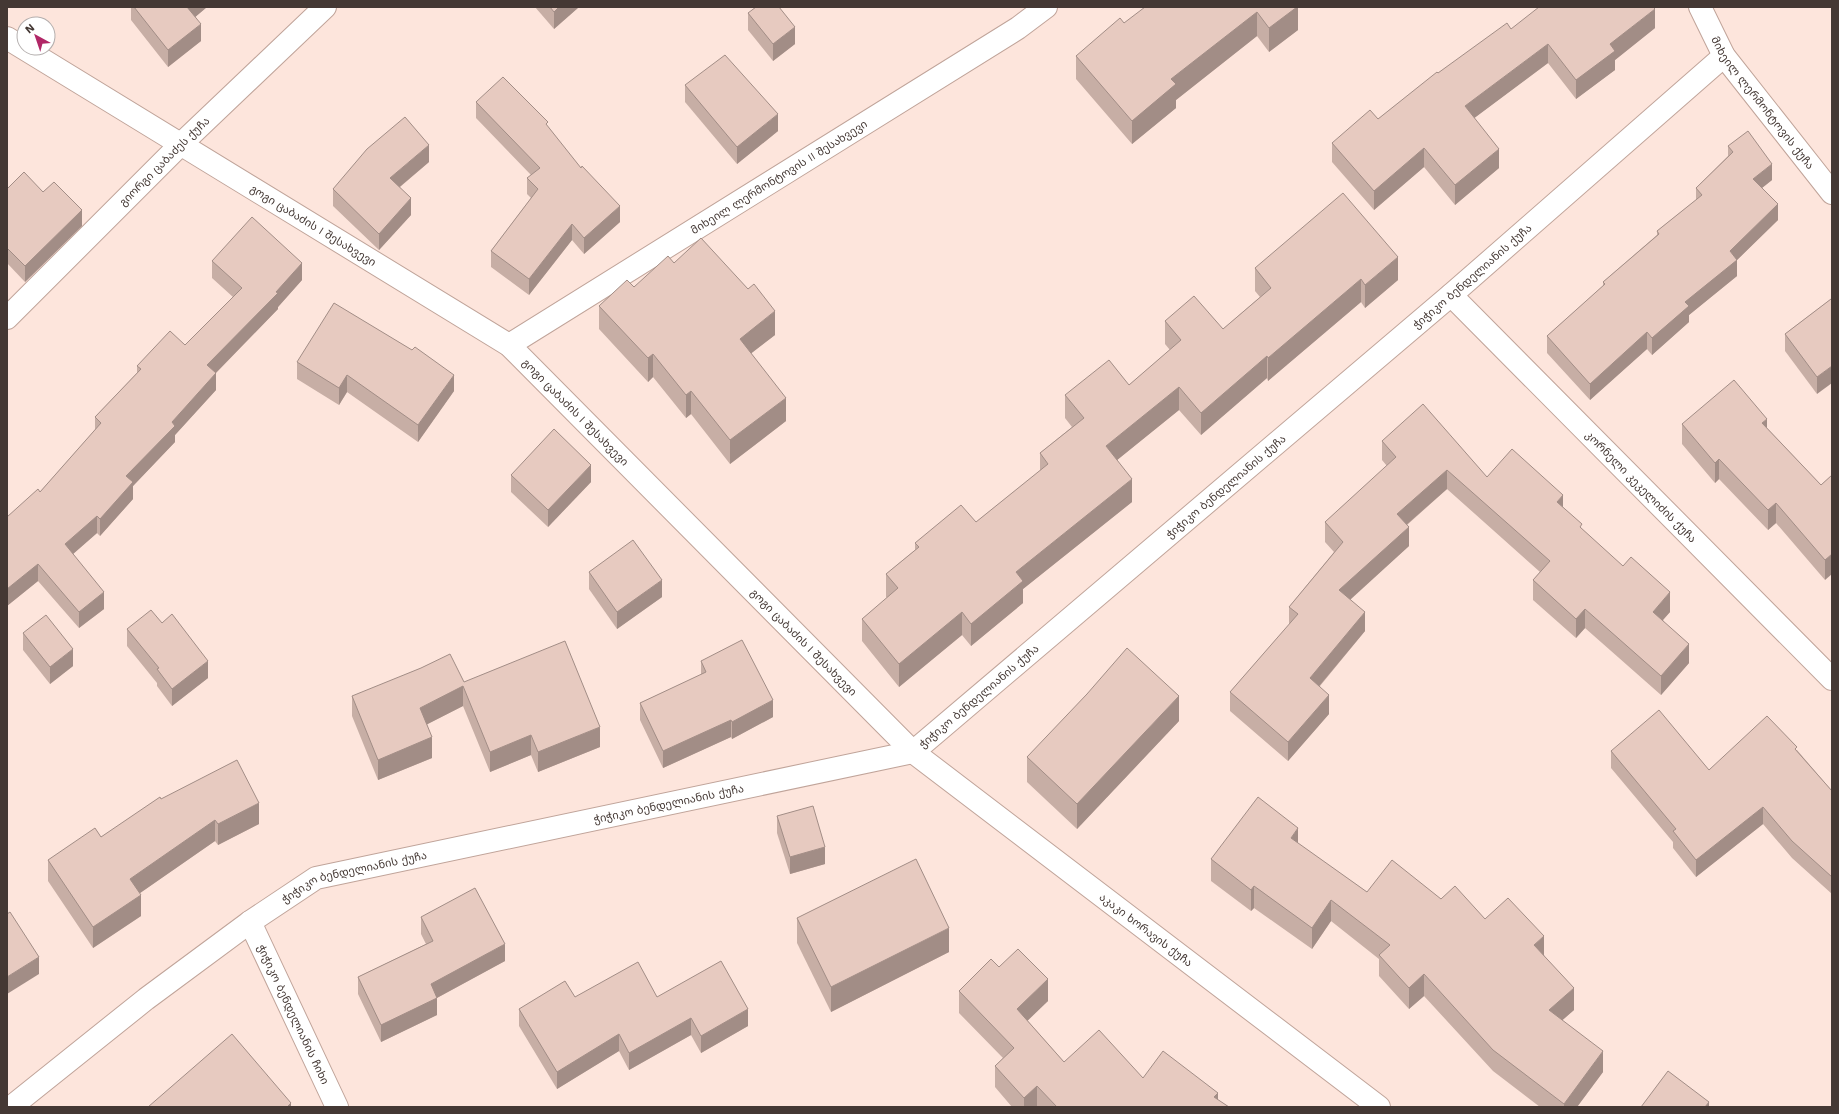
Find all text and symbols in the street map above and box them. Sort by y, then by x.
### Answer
north arrow [16,16,56,56]
text: N [23,21,37,36]
street label: მიხეილ ლერმონტოვის ქუჩა [1709,34,1817,172]
street label: გიორგი ცაბაძეს ქუჩა [116,114,212,209]
street label: მიხეილ ლერმონტოვის II შესახვევი [688,117,870,237]
street label: გოგი ცაბაძის I შესახვევი [248,182,379,269]
street label: ჭიჭიკო ბენდელიანის ქუჩა [1410,221,1534,331]
street label: გოგი ცაბაძის I შესახვევი [520,356,631,468]
street label: კორნელი კეკელიძის ქუჩა [1583,428,1699,545]
street label: ჭიჭიკო ბენდელიანის ქუჩა [1163,432,1288,541]
street label: გოგი ცაბაძის I შესახვევი [748,586,860,698]
street label: ჭიჭიკო ბენდელიანის ქუჩა [916,642,1041,751]
street label: ჭიჭიკო ბენდელიანის ქუჩა [592,781,745,826]
street label: ჭიჭიკო ბენდელიანის ქუჩა [279,848,428,906]
street label: აკაკი ხორავის ქუჩა [1097,890,1195,969]
street label: ჭიჭიკო ბენდელიანის ჩიხი [255,942,332,1086]

